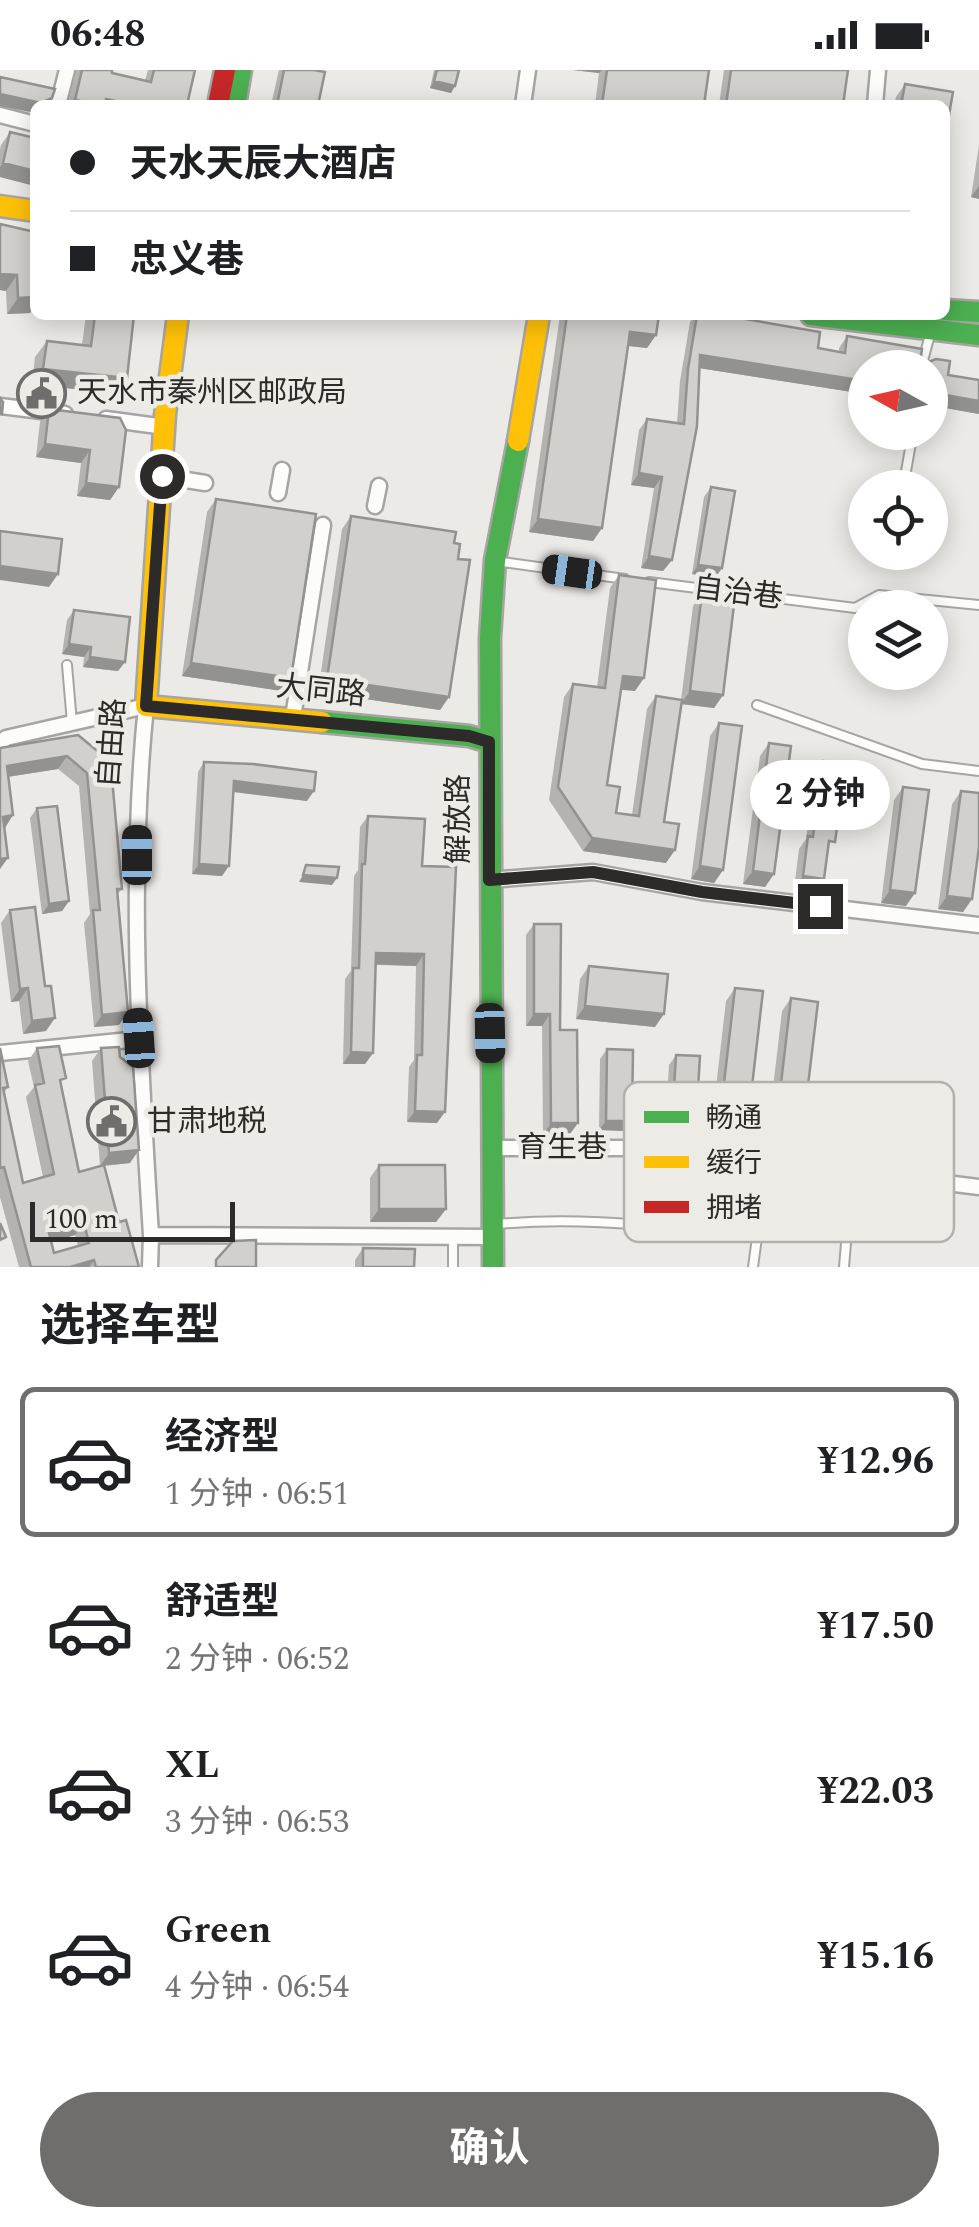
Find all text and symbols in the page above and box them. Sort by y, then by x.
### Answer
text: 06:48 [50,6,145,64]
text: 天水天辰大酒店 [130,136,396,194]
text: 忠义巷 [130,232,244,290]
north arrow [848,350,948,450]
map controls [848,350,948,690]
public building icon: 天水市秦州区邮政局 [16,367,68,419]
place label: 天水市秦州区邮政局 [77,370,347,416]
route start [140,454,185,499]
button: locate [848,470,948,570]
car [540,553,604,591]
street label: 自治巷 [691,565,785,621]
button: layers [848,590,948,690]
street label: 大同路 [274,663,368,719]
street label: 自由路 [86,697,138,789]
callout: 2 分钟 [750,761,890,831]
text: 2 分钟 [775,770,865,819]
street label: 解放路 [436,774,482,864]
car [122,825,152,885]
route end [798,884,843,929]
car [474,1003,506,1063]
car [122,1007,156,1069]
legend [624,1082,954,1242]
public building icon: 甘肃地税 [86,1096,138,1148]
text: 畅通 [706,1097,762,1140]
place label: 甘肃地税 [147,1099,267,1145]
street label: 育生巷 [517,1125,607,1171]
text: 缓行 [706,1142,762,1185]
text: 拥堵 [706,1187,762,1230]
scale bar [30,1197,235,1242]
text: 100 m [45,1198,118,1241]
text: 选择车型 [40,1292,220,1361]
text: 经济型 [165,1409,279,1467]
icon: car [45,1417,135,1507]
text: ¥12.96 [817,1433,934,1491]
text: 1 分钟 · 06:51 [165,1470,349,1519]
text: 舒适型 [165,1574,279,1632]
icon: car [45,1582,135,1672]
text: ¥17.50 [817,1598,934,1656]
text: 2 分钟 · 06:52 [165,1635,349,1684]
text: XL [165,1737,219,1795]
icon: car [45,1747,135,1837]
text: ¥22.03 [817,1763,934,1821]
text: 3 分钟 · 06:53 [165,1798,349,1847]
text: Green [165,1902,272,1960]
icon: car [45,1912,135,2002]
text: ¥15.16 [817,1928,934,1986]
text: 4 分钟 · 06:54 [165,1963,349,2012]
button: 确认 [40,2092,939,2207]

